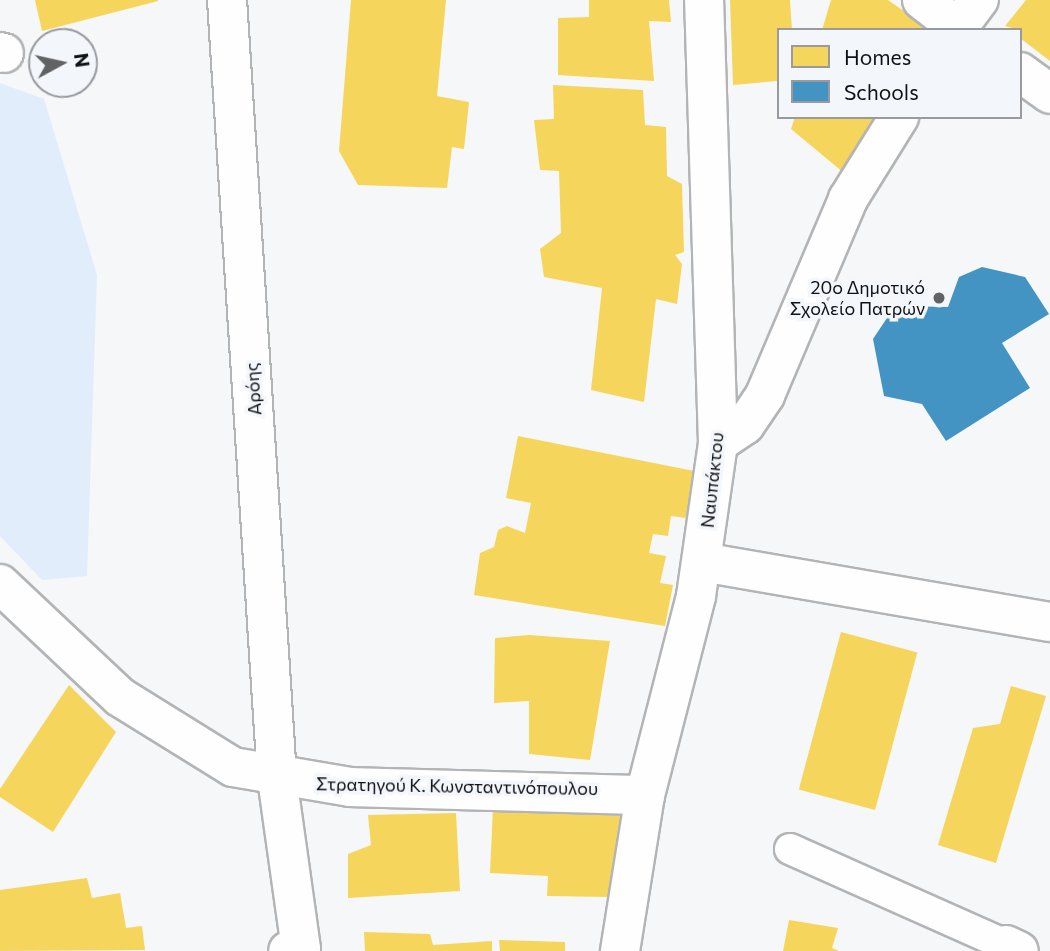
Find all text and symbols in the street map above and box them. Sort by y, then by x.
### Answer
north arrow [28,28,98,98]
legend [777,28,1022,119]
text: Homes [844,44,911,69]
text: N [70,52,95,69]
text: Schools [844,79,919,104]
place label: 20ο Δημοτικό Σχολείο Πατρών [790,277,925,320]
marker: 20ο Δημοτικό Σχολείο Πατρών [931,290,947,306]
street label: Αρόης [240,362,266,416]
street label: Ναυπάκτου [696,431,728,529]
street label: Στρατηγού Κ. Κωνσταντινόπουλου [316,773,598,799]

